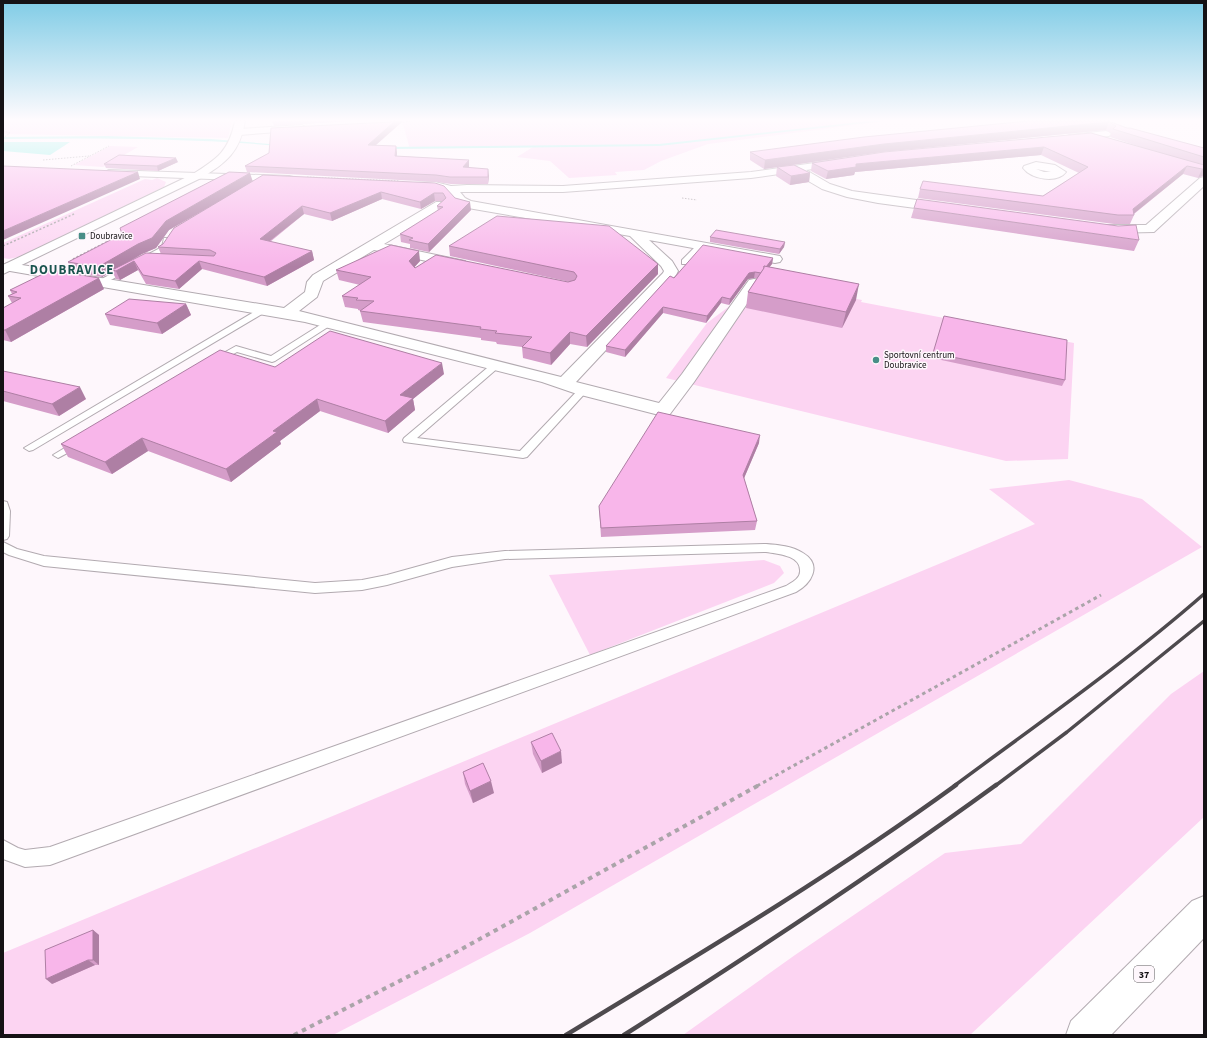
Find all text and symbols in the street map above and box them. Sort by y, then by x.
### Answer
place label: Doubravice [90,230,133,243]
marker: Doubravice [77,231,87,241]
district label: DOUBRAVICE [30,261,114,279]
place label: Sportovní centrum Doubravice [884,349,955,372]
marker: Sportovní centrum Doubravice [871,355,881,365]
road number: 37 [1134,966,1154,982]

